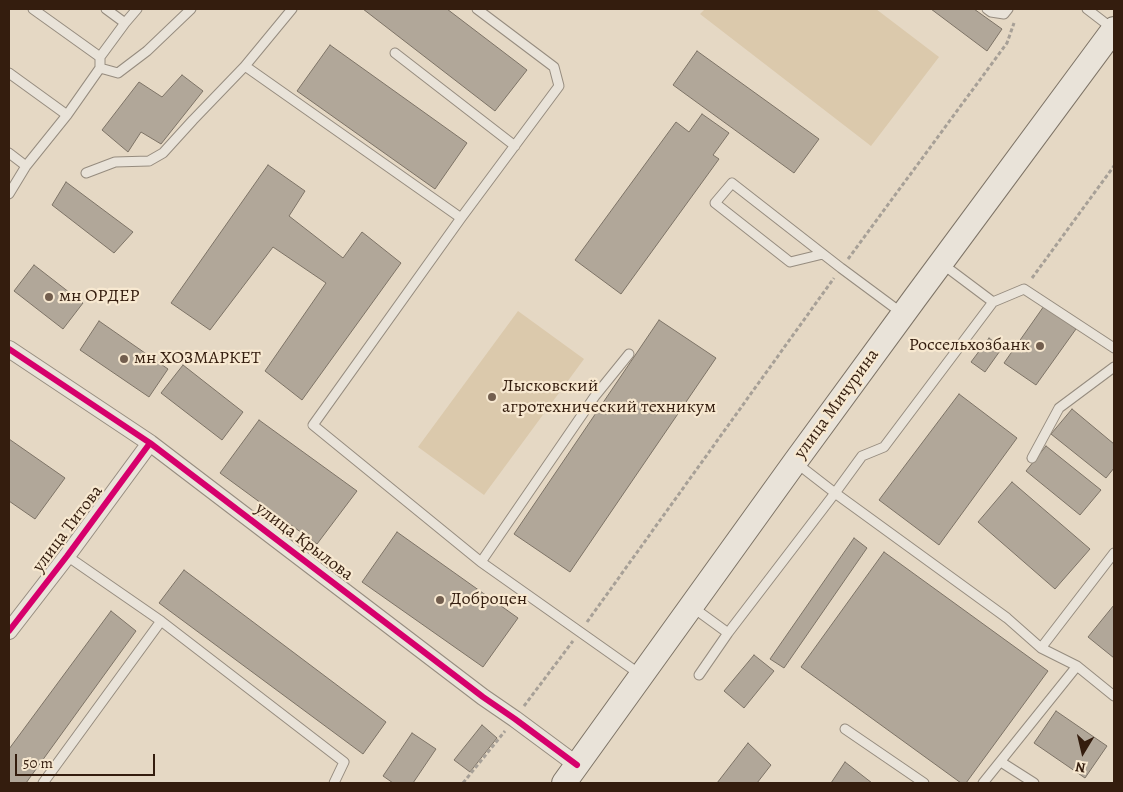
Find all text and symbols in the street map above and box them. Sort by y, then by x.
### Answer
place label: мн ОРДЕР [59,286,140,308]
marker: мн ОРДЕР [43,291,55,303]
place label: Россельхозбанк [909,335,1030,357]
marker: Россельхозбанк [1034,340,1046,352]
street label: улица Мичурина [790,345,884,463]
place label: мн ХОЗМАРКЕТ [134,348,261,370]
marker: мн ХОЗМАРКЕТ [118,353,130,365]
place label: Лысковский агротехнический техникум [502,376,716,418]
marker: Лысковский агротехнический техникум [486,391,498,403]
street label: улица Титова [28,481,108,577]
street label: улица Крылова [251,498,357,586]
place label: Доброцен [450,589,527,611]
marker: Доброцен [434,594,446,606]
north arrow [1058,727,1108,777]
scale bar [18,744,158,776]
text: 50 m [23,753,53,773]
text: N [1074,757,1087,777]

